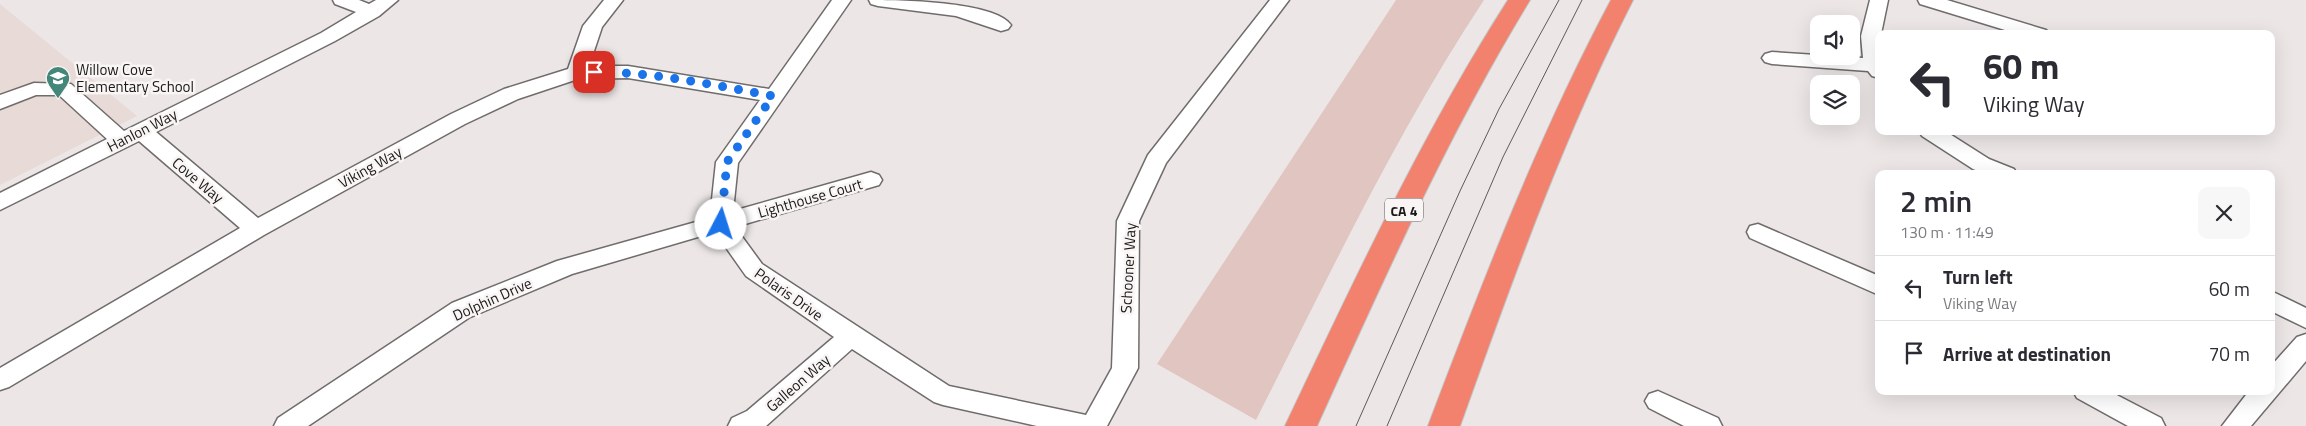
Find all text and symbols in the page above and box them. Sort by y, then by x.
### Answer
map controls [1810,15,1860,125]
button: sound [1810,15,1860,65]
text: 60 m [1983,39,2059,93]
icon: left [1900,50,1965,115]
pin [573,51,615,93]
place label: Willow Cove Elementary School [76,58,194,98]
icon: arrive [580,58,608,86]
school or university icon: Willow Cove Elementary School [45,65,71,99]
button: layers [1810,75,1860,125]
text: Viking Way [1983,87,2085,121]
street label: Hanlon Way [103,102,181,158]
street label: Viking Way [334,140,406,194]
street label: Cove Way [167,151,229,209]
street label: Lighthouse Court [755,172,866,224]
text: 2 min [1900,178,1972,224]
button: close [2198,187,2250,239]
position arrow [694,197,746,249]
road number: CA 4 [1385,198,1423,222]
text: 130 m · 11:49 [1900,220,1994,244]
street label: Schooner Way [1114,222,1142,314]
street label: Polaris Drive [750,262,828,326]
text: Turn left [1943,262,2013,291]
street label: Dolphin Drive [449,271,535,327]
icon: left [1900,274,1928,302]
text: 60 m [2209,274,2250,303]
text: Viking Way [1943,291,2017,315]
icon: arrive [1900,339,1928,367]
text: Arrive at destination [1943,339,2111,368]
text: 70 m [2209,339,2250,368]
street label: Galleon Way [761,349,835,417]

